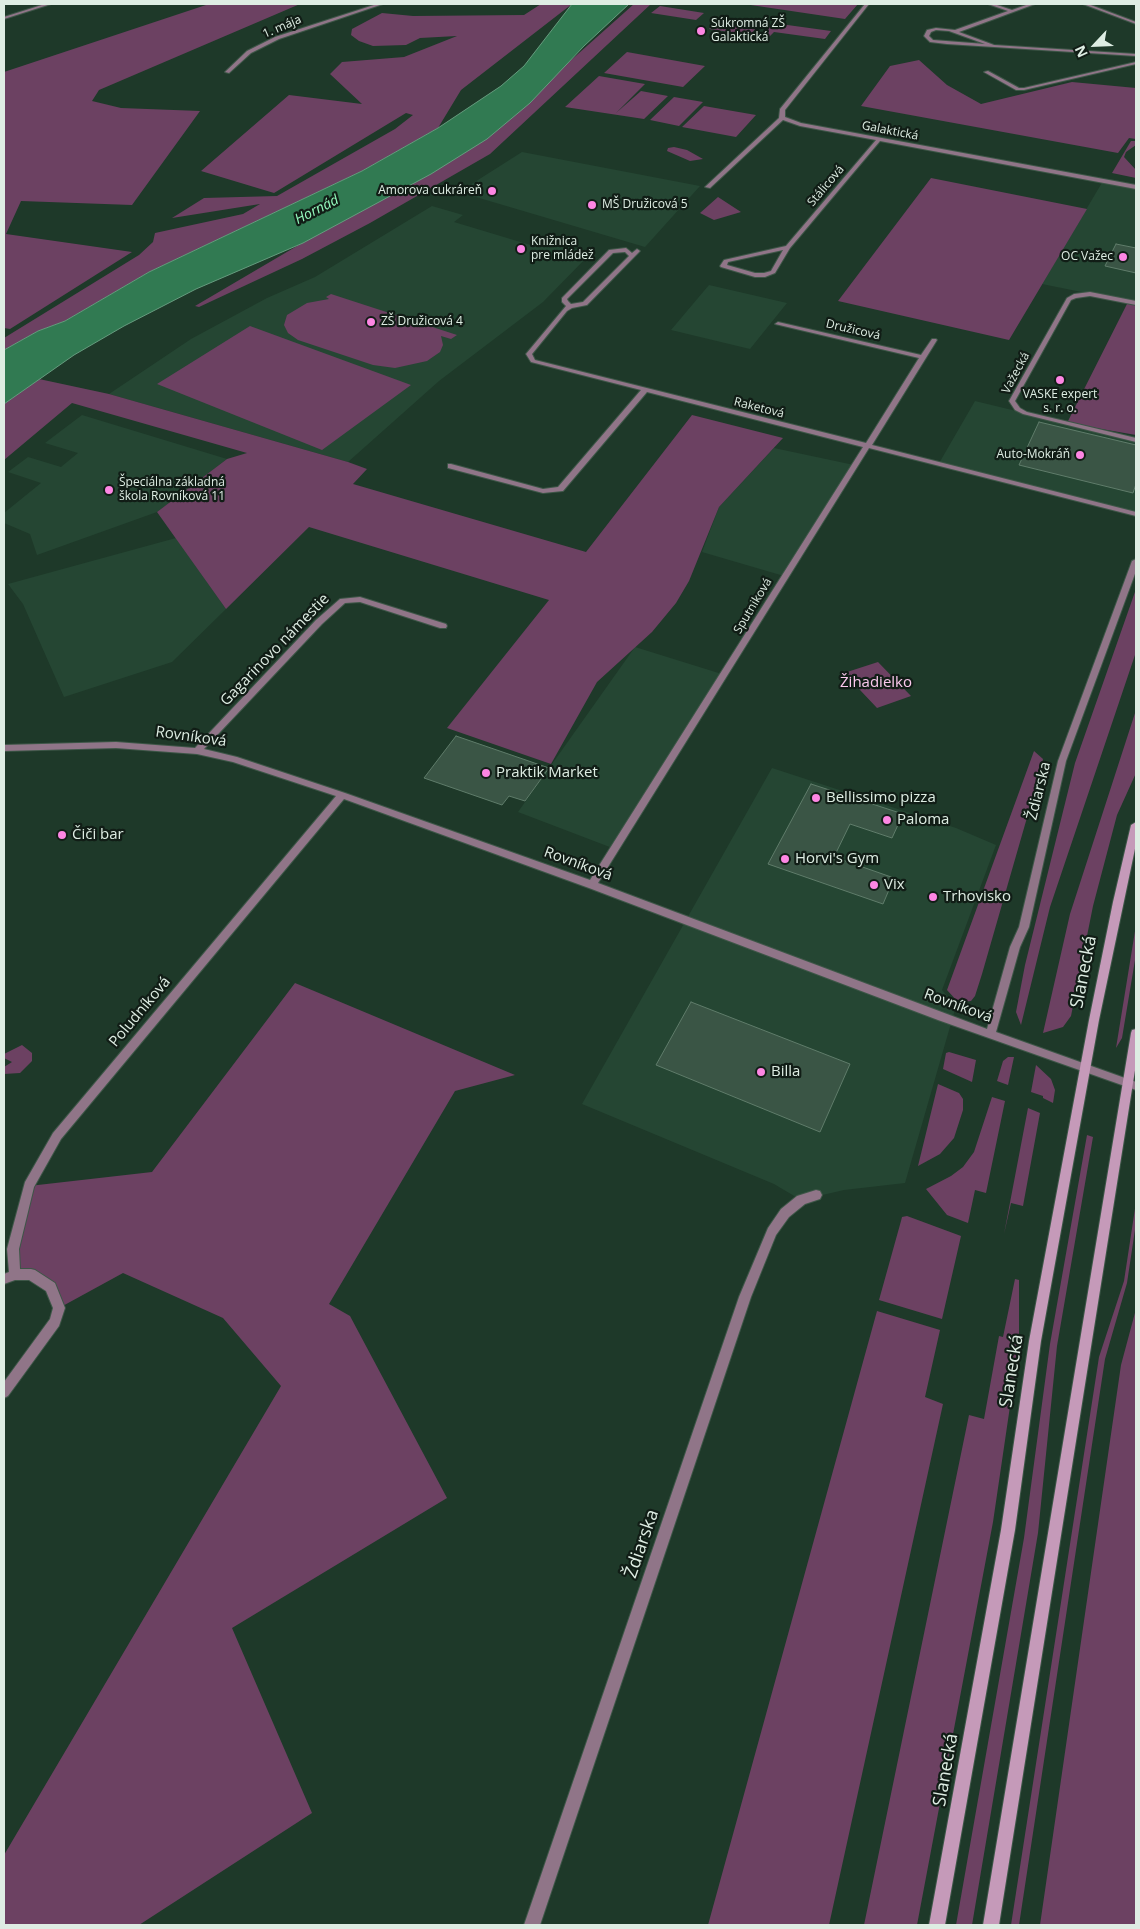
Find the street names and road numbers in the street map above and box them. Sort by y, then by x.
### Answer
street label: 1. mája [260,12,304,42]
street label: Galaktická [860,118,920,144]
street label: Stálicová [805,163,847,209]
street label: Družicová [824,317,882,343]
street label: Važecká [999,350,1033,396]
street label: Raketová [732,395,786,421]
street label: Sputniková [731,576,775,636]
street label: Gagarinovo námestie [217,590,333,710]
street label: Rovníková [154,723,228,751]
street label: Ždiarska [1023,760,1055,822]
street label: Rovníková [541,843,615,885]
street label: Slanecká [1066,934,1102,1010]
street label: Poludníková [105,973,175,1051]
street label: Rovníková [921,985,995,1027]
street label: Slanecká [996,1333,1028,1409]
street label: Ždiarska [620,1507,664,1581]
street label: Slanecká [929,1732,963,1808]

